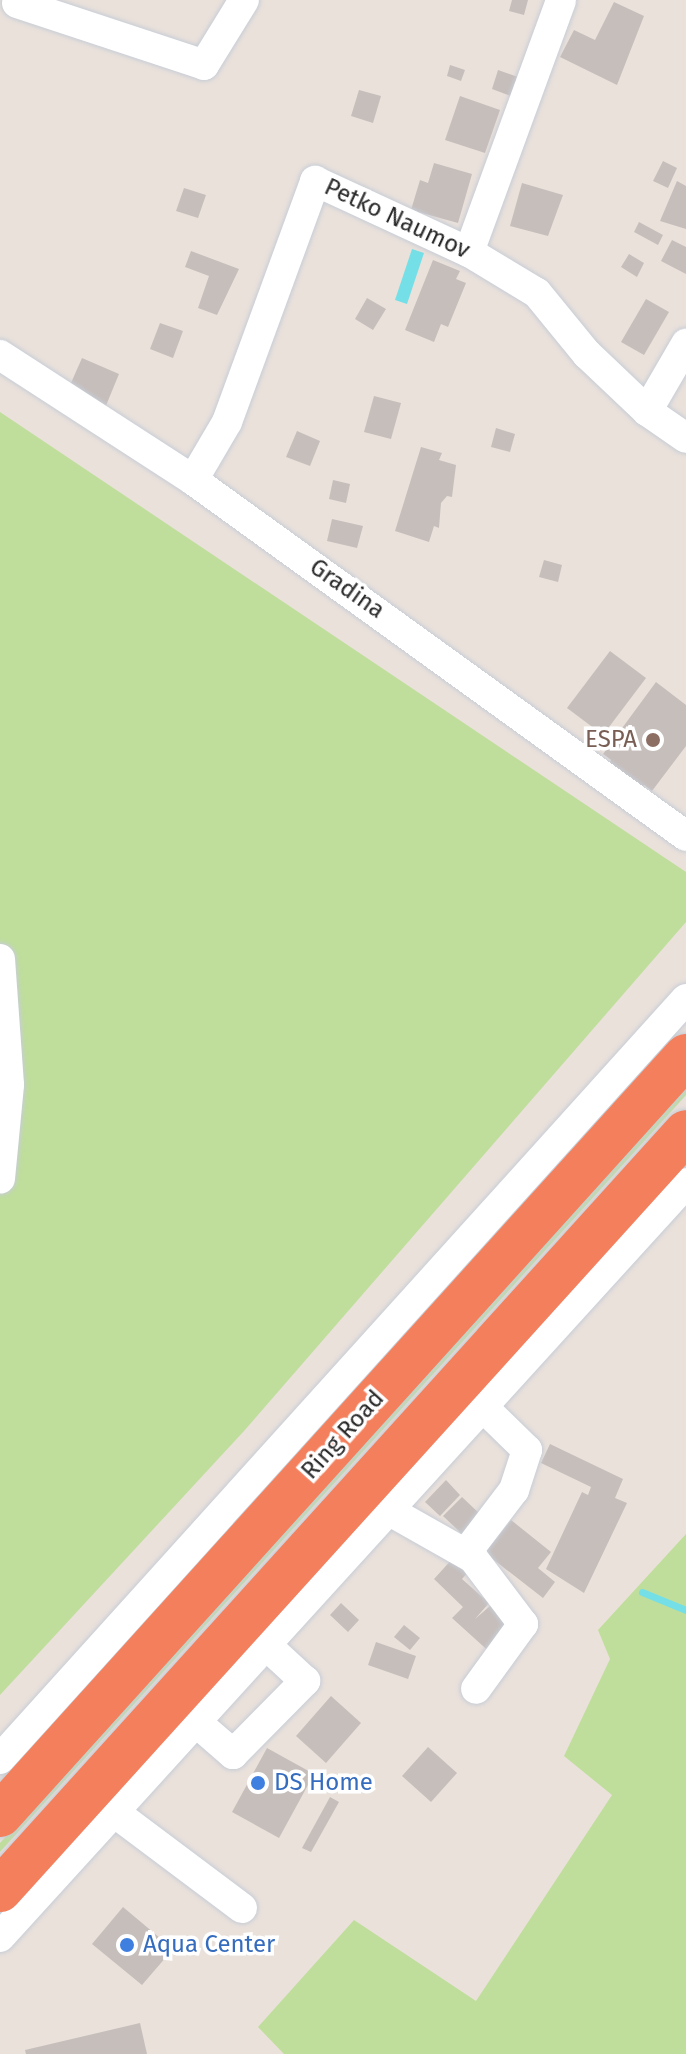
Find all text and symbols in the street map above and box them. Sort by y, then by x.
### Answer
street label: Petko Naumov [320,173,474,265]
street label: Gradina [304,553,390,625]
place label: ESPA [585,726,637,754]
marker: ESPA [644,731,662,749]
street label: Ring Road [296,1385,390,1485]
place label: DS Home [274,1769,373,1797]
marker: DS Home [249,1774,267,1792]
place label: Aqua Center [143,1931,275,1959]
marker: Aqua Center [118,1936,136,1954]

